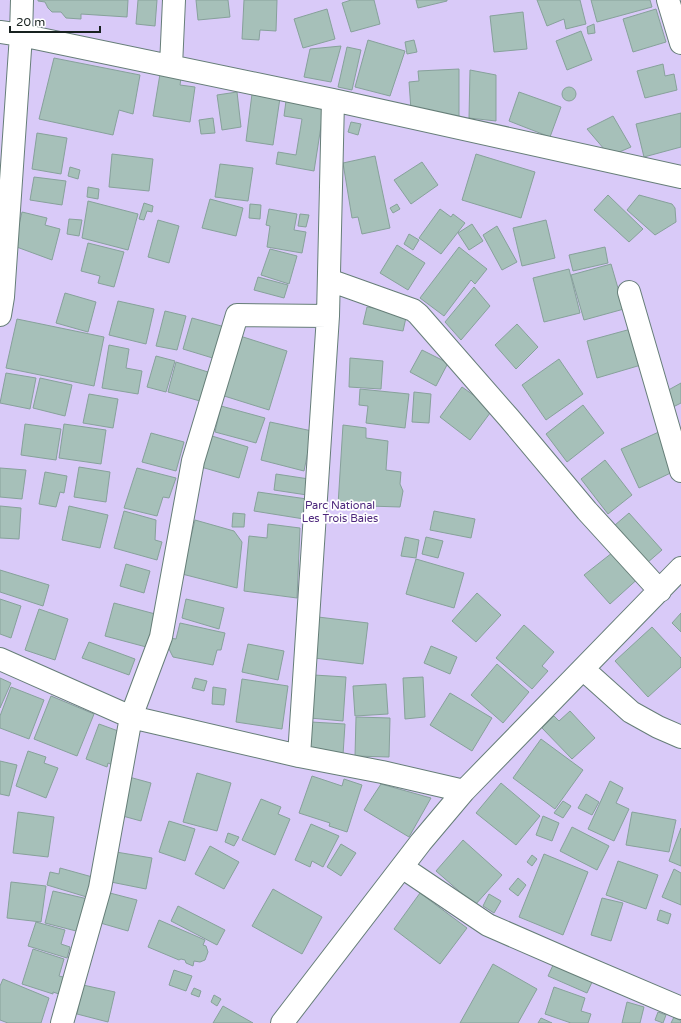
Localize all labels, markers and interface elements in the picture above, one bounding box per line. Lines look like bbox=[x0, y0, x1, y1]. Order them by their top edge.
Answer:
scale bar bbox=[10, 8, 100, 34]
text: 20 m bbox=[16, 15, 45, 29]
park label: Parc National Les Trois Baies bbox=[302, 499, 378, 525]

